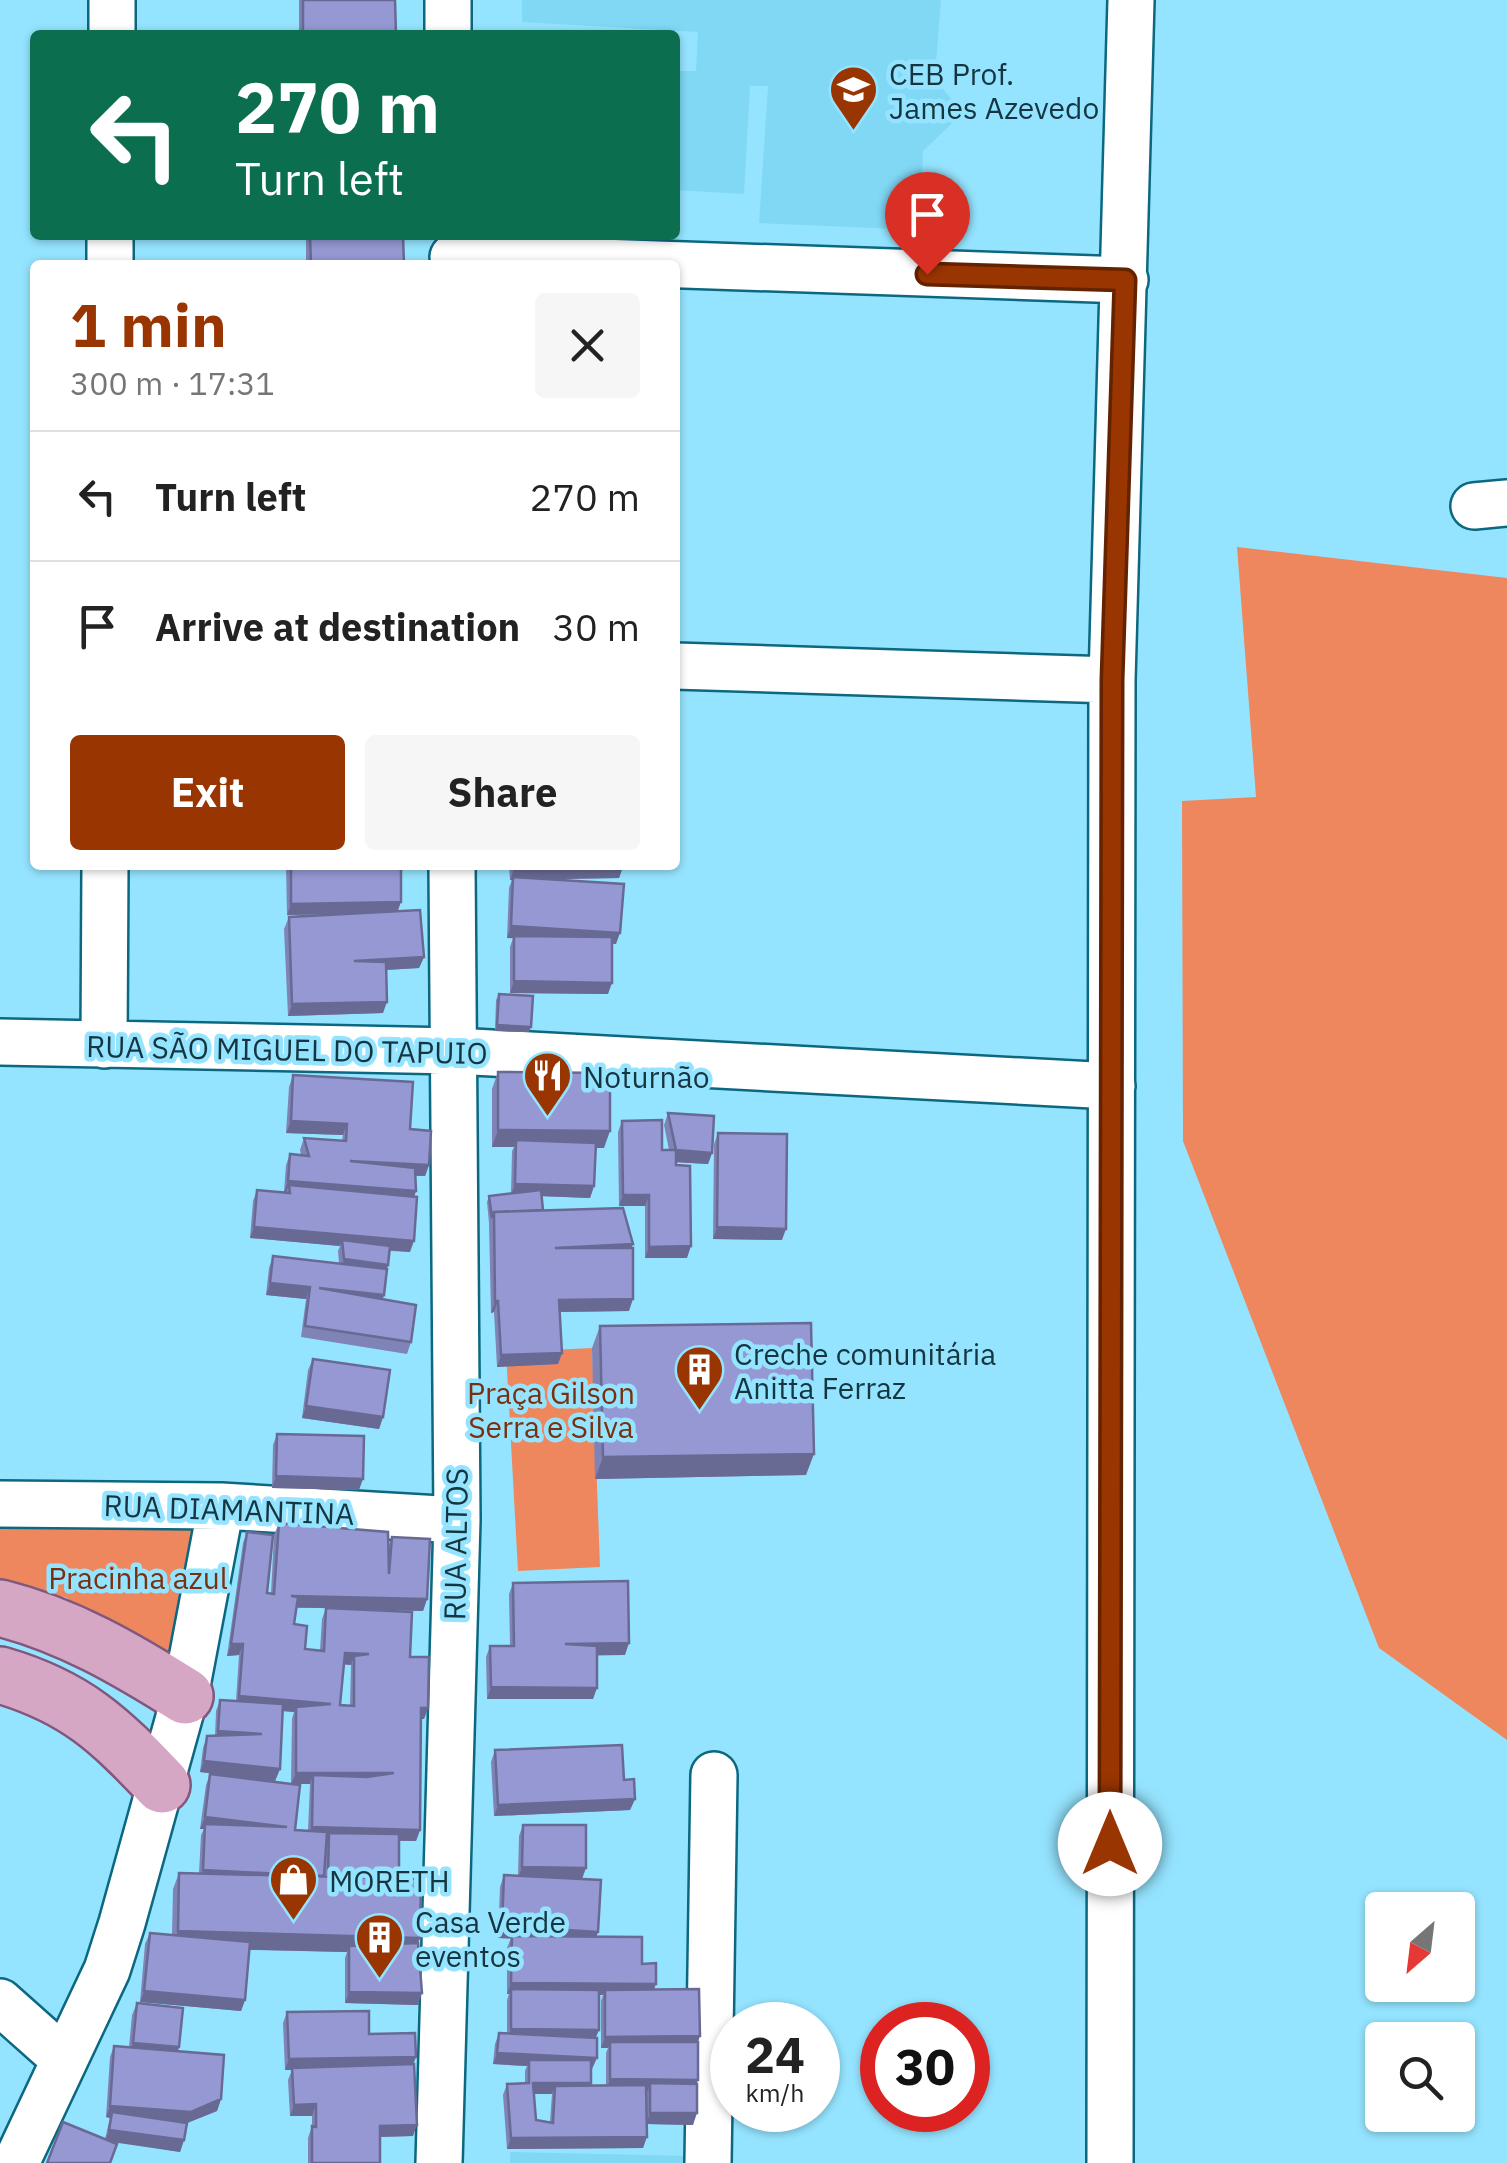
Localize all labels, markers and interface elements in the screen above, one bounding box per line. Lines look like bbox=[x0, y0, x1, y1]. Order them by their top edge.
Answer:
place label: CEB Prof. James Azevedo bbox=[889, 54, 1099, 127]
text: 270 m bbox=[235, 61, 440, 152]
school or university icon: CEB Prof. James Azevedo bbox=[828, 64, 880, 132]
icon: left bbox=[70, 70, 200, 200]
text: Turn left bbox=[235, 149, 404, 207]
pin bbox=[885, 172, 970, 275]
icon: arrive bbox=[900, 187, 955, 242]
text: 1 min bbox=[70, 285, 227, 364]
button: close bbox=[535, 293, 640, 398]
text: 300 m · 17:31 bbox=[70, 362, 275, 404]
icon: left bbox=[70, 469, 125, 524]
text: Turn left bbox=[155, 472, 306, 521]
text: 270 m bbox=[529, 472, 640, 521]
icon: arrive bbox=[70, 599, 125, 654]
text: Arrive at destination bbox=[155, 602, 520, 651]
text: 30 m bbox=[552, 602, 640, 651]
button: Exit bbox=[70, 735, 345, 850]
button: Share bbox=[365, 735, 640, 850]
street label: RUA SÃO MIGUEL DO TAPUIO bbox=[86, 1026, 488, 1072]
restaurant icon: Noturnão bbox=[522, 1050, 574, 1118]
place label: Noturnão bbox=[583, 1057, 709, 1096]
place label: Creche comunitária Anitta Ferraz bbox=[734, 1334, 996, 1407]
building icon: Creche comunitária Anitta Ferraz bbox=[673, 1344, 725, 1412]
park label: Praça Gilson Serra e Silva bbox=[467, 1373, 635, 1446]
street label: RUA ALTOS bbox=[434, 1467, 476, 1621]
street label: RUA DIAMANTINA bbox=[103, 1485, 355, 1533]
park label: Pracinha azul bbox=[48, 1558, 228, 1597]
position arrow bbox=[1058, 1792, 1162, 1896]
shop icon: MORETH bbox=[268, 1854, 320, 1922]
place label: MORETH bbox=[329, 1861, 450, 1900]
north arrow bbox=[1365, 1892, 1475, 2002]
map controls bbox=[1365, 1892, 1475, 2132]
place label: Casa Verde eventos bbox=[415, 1902, 566, 1975]
building icon: Casa Verde eventos bbox=[354, 1912, 406, 1980]
speed limit sign: 30 bbox=[860, 2002, 990, 2132]
text: 24 bbox=[745, 2022, 805, 2087]
button: search bbox=[1365, 2022, 1475, 2132]
text: km/h bbox=[746, 2076, 804, 2109]

